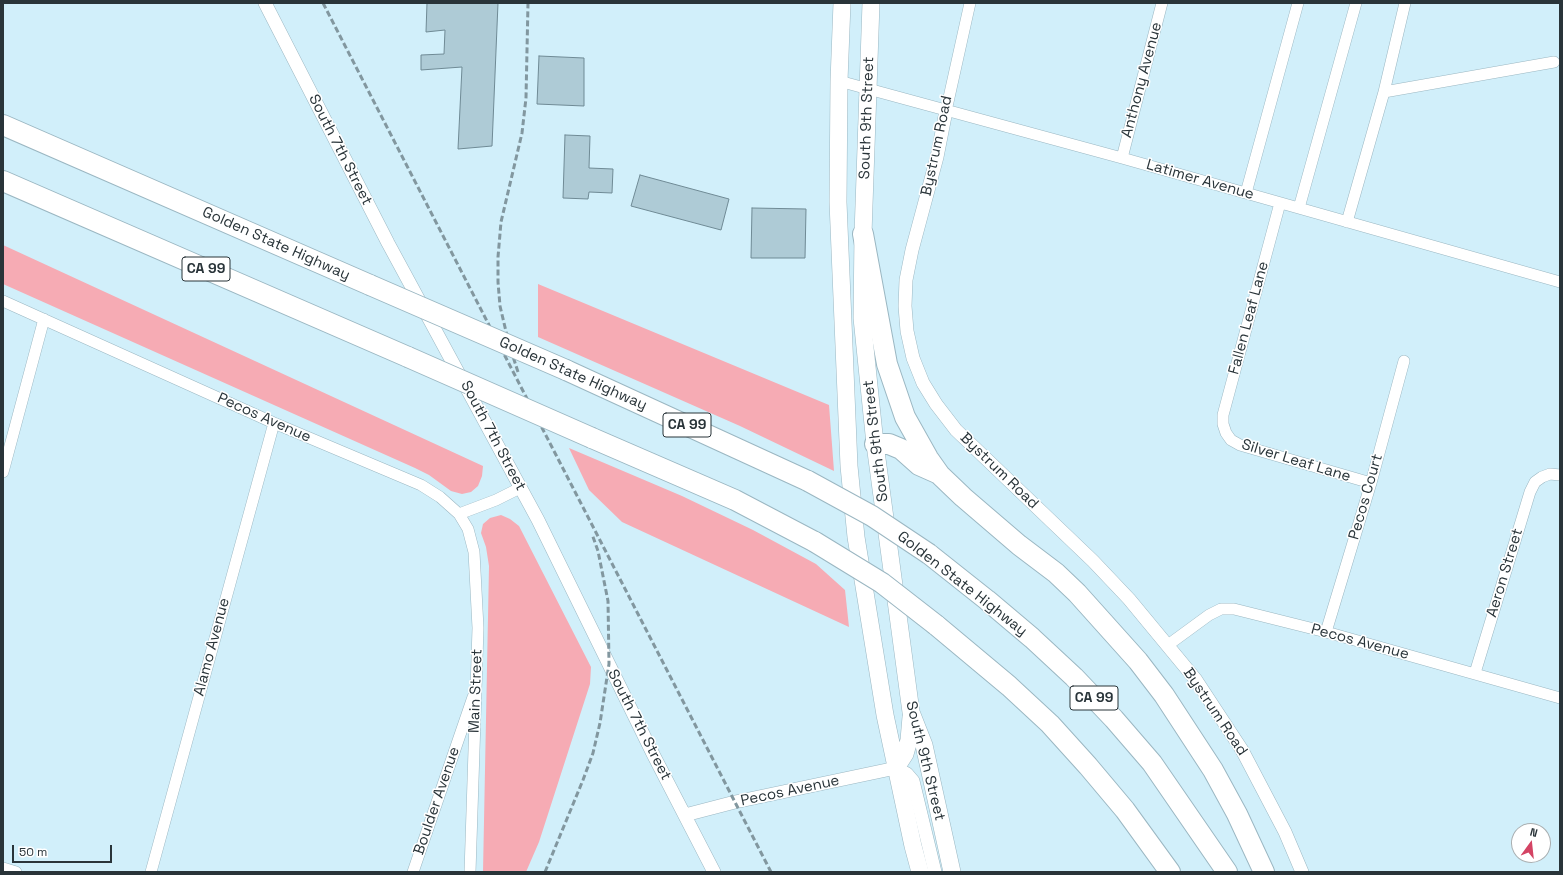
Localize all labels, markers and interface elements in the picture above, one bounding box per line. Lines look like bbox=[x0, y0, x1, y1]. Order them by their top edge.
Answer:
street label: Anthony Avenue bbox=[1118, 20, 1166, 140]
street label: South 9th Street bbox=[856, 56, 878, 180]
street label: South 7th Street bbox=[304, 92, 376, 208]
street label: Bystrum Road bbox=[918, 94, 956, 198]
street label: Latimer Avenue bbox=[1144, 156, 1256, 204]
street label: Golden State Highway bbox=[199, 203, 353, 285]
road number: CA 99 bbox=[182, 257, 230, 281]
street label: Fallen Leaf Lane bbox=[1225, 259, 1273, 377]
street label: Golden State Highway bbox=[496, 333, 650, 415]
street label: South 7th Street bbox=[456, 378, 530, 494]
street label: South 9th Street bbox=[860, 379, 892, 503]
street label: Pecos Avenue bbox=[214, 389, 314, 447]
road number: CA 99 bbox=[663, 413, 711, 437]
street label: Bystrum Road bbox=[956, 429, 1042, 513]
street label: Silver Leaf Lane bbox=[1239, 436, 1353, 486]
street label: Pecos Court bbox=[1345, 452, 1387, 542]
street label: Aeron Street bbox=[1483, 526, 1527, 620]
street label: Golden State Highway bbox=[894, 528, 1030, 640]
street label: Alamo Avenue bbox=[190, 596, 234, 698]
street label: Pecos Avenue bbox=[1309, 620, 1411, 664]
street label: Main Street bbox=[466, 649, 486, 733]
street label: Bystrum Road bbox=[1179, 665, 1251, 759]
street label: South 7th Street bbox=[603, 667, 675, 783]
road number: CA 99 bbox=[1070, 686, 1118, 710]
street label: South 9th Street bbox=[901, 699, 949, 823]
street label: Boulder Avenue bbox=[410, 745, 464, 857]
street label: Pecos Avenue bbox=[739, 772, 841, 810]
north arrow bbox=[1511, 823, 1551, 863]
text: N bbox=[1528, 825, 1539, 840]
scale bar bbox=[14, 837, 114, 863]
text: 50 m bbox=[19, 844, 47, 860]

